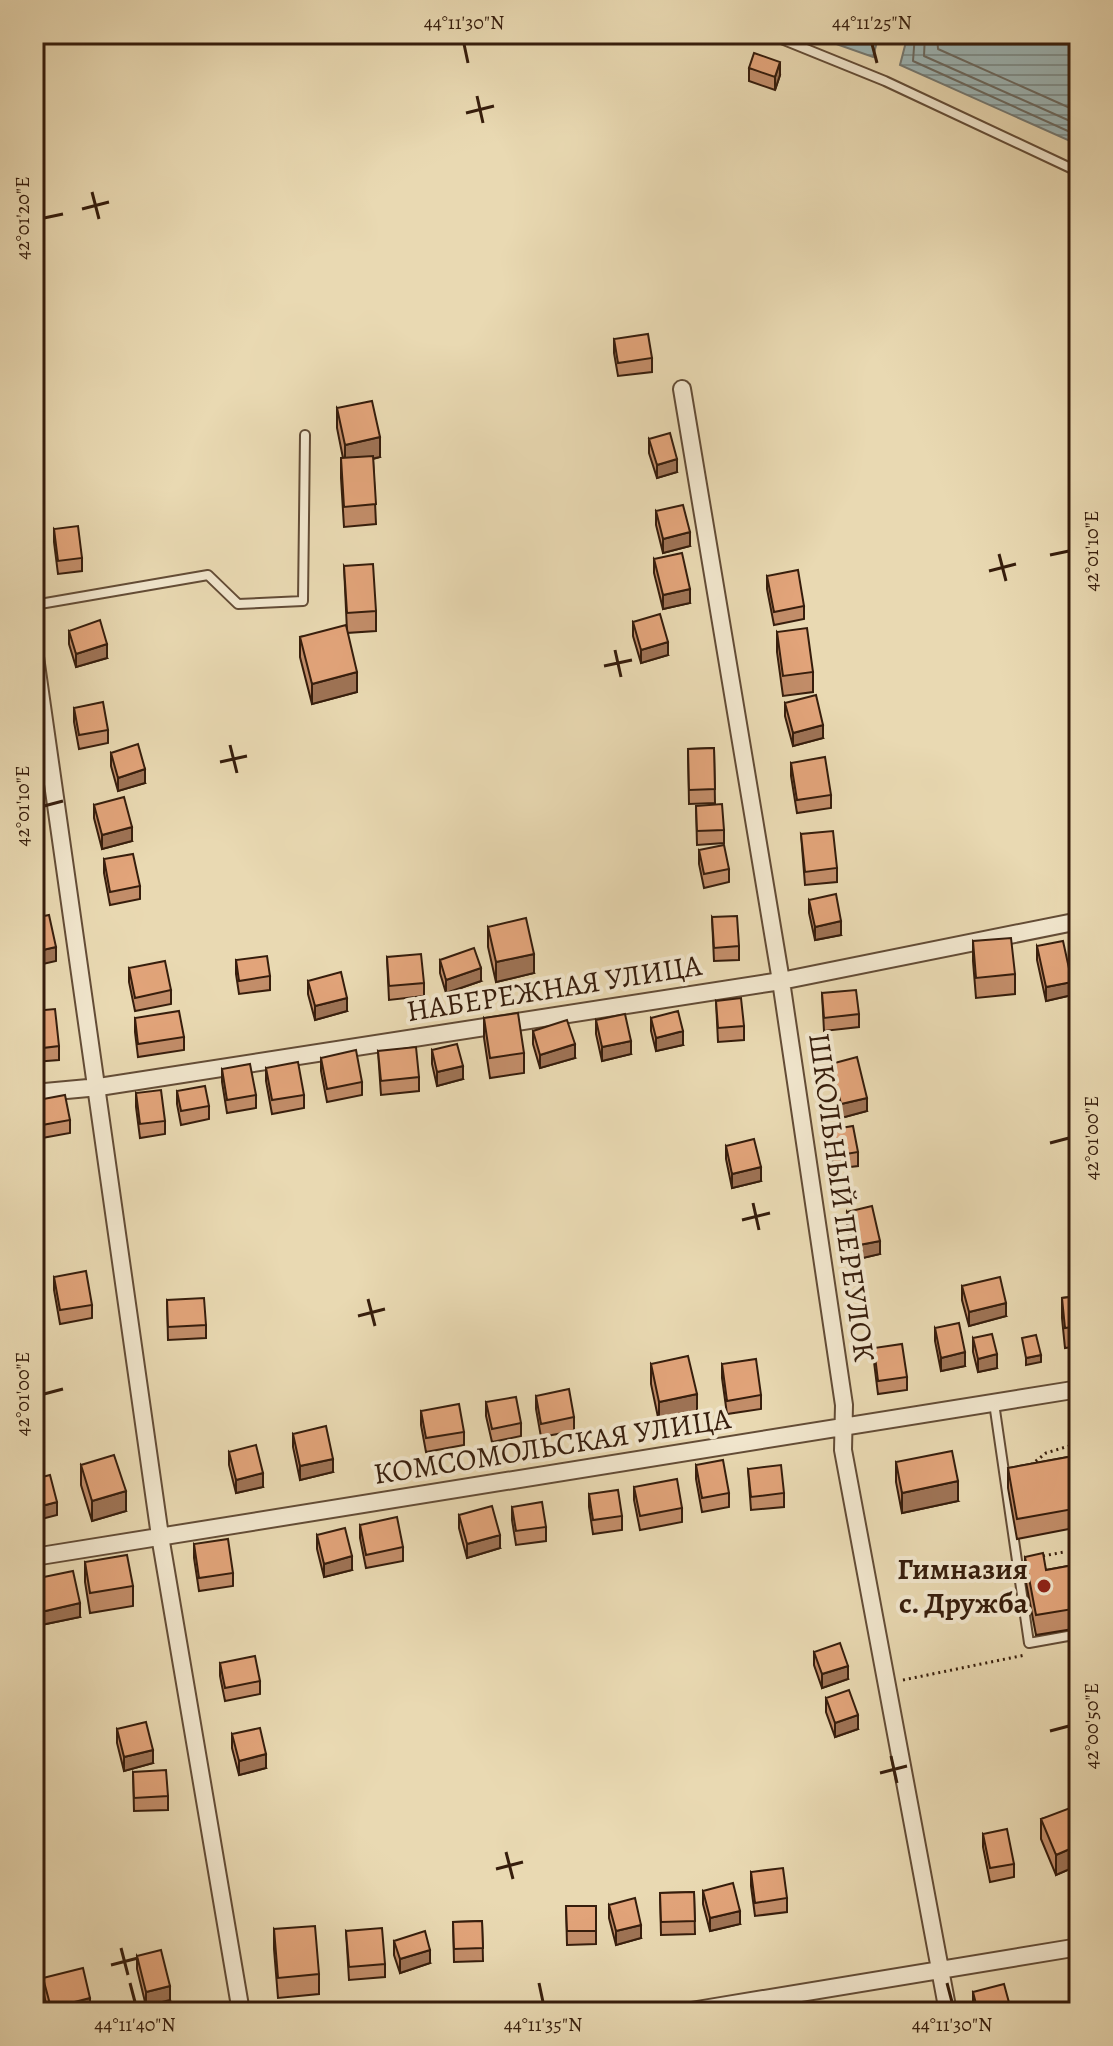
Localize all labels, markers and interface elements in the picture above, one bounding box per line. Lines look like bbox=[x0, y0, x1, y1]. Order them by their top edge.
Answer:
text: 44°11'30"N bbox=[424, 9, 504, 36]
text: 44°11'25"N bbox=[832, 9, 912, 36]
text: 42°01'20"E bbox=[9, 176, 36, 260]
text: 42°01'10"E bbox=[1078, 511, 1105, 591]
text: 42°01'10"E bbox=[9, 766, 36, 846]
street label: НАБЕРЕЖНАЯ УЛИЦА bbox=[404, 945, 705, 1031]
street label: ШКОЛЬНЫЙ ПЕРЕУЛОК bbox=[799, 1030, 885, 1364]
text: 42°01'00"E bbox=[1078, 1096, 1105, 1180]
text: 42°01'00"E bbox=[9, 1352, 36, 1436]
street label: КОМСОМОЛЬСКАЯ УЛИЦА bbox=[371, 1398, 734, 1494]
place label: Гимназия с. Дружба bbox=[897, 1549, 1029, 1623]
marker: Гимназия с. Дружба bbox=[1035, 1577, 1053, 1595]
text: 42°00'50"E bbox=[1078, 1683, 1105, 1769]
text: 44°11'40"N bbox=[94, 2011, 176, 2038]
text: 44°11'35"N bbox=[504, 2011, 582, 2038]
text: 44°11'30"N bbox=[912, 2011, 992, 2038]

